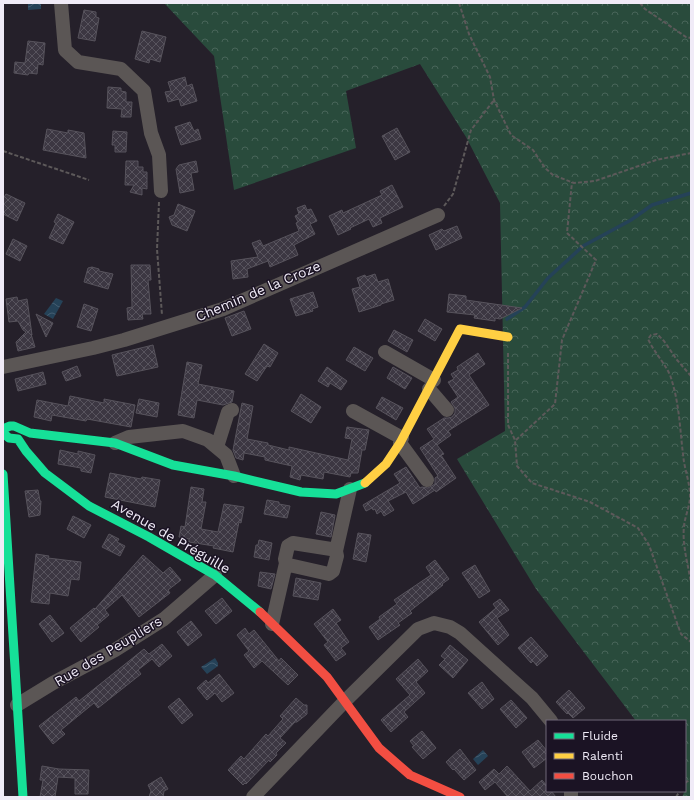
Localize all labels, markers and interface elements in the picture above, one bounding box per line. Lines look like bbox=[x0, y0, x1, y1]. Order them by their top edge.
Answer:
street label: Chemin de la Croze bbox=[193, 257, 323, 325]
street label: Avenue de Préguille bbox=[109, 495, 233, 577]
street label: Rue des Peupliers bbox=[51, 613, 165, 689]
legend bbox=[546, 720, 686, 792]
text: Fluide bbox=[582, 729, 618, 743]
text: Ralenti bbox=[582, 749, 623, 763]
text: Bouchon bbox=[582, 769, 633, 783]

